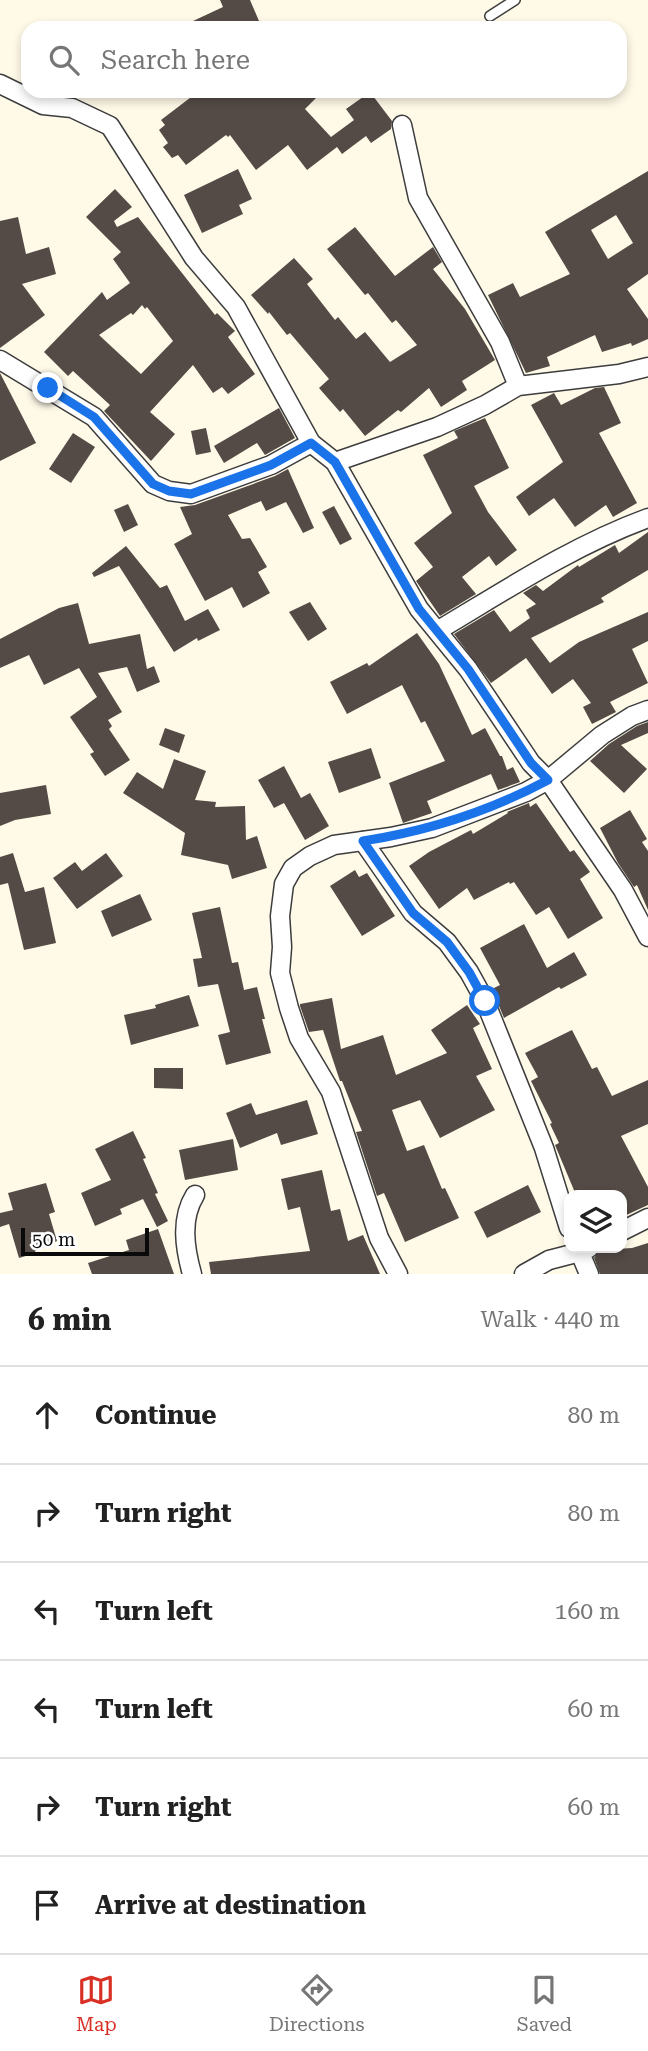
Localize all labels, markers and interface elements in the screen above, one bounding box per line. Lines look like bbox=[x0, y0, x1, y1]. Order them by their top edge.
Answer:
search box bbox=[21, 21, 627, 98]
icon: search bbox=[45, 41, 83, 79]
text: Search here bbox=[101, 45, 250, 75]
route end bbox=[32, 372, 63, 403]
route start bbox=[469, 985, 500, 1016]
map controls bbox=[564, 1190, 627, 1253]
button: layers bbox=[564, 1190, 627, 1253]
scale bar bbox=[21, 1225, 149, 1257]
text: 50 m bbox=[32, 1228, 75, 1251]
text: 6 min bbox=[28, 1302, 111, 1337]
text: Walk · 440 m bbox=[481, 1306, 620, 1333]
icon: ahead bbox=[28, 1396, 66, 1434]
text: Continue bbox=[95, 1400, 217, 1430]
text: 80 m bbox=[567, 1402, 620, 1429]
icon: right bbox=[28, 1494, 66, 1532]
text: Turn right bbox=[95, 1498, 231, 1528]
text: 80 m bbox=[567, 1500, 620, 1527]
icon: left bbox=[28, 1592, 66, 1630]
text: Turn left bbox=[95, 1596, 213, 1626]
text: 160 m bbox=[555, 1598, 620, 1625]
icon: left bbox=[28, 1690, 66, 1728]
text: Turn left bbox=[95, 1694, 213, 1724]
text: 60 m bbox=[567, 1696, 620, 1723]
icon: right bbox=[28, 1788, 66, 1826]
text: Turn right bbox=[95, 1792, 231, 1822]
text: 60 m bbox=[567, 1794, 620, 1821]
icon: arrive bbox=[28, 1886, 66, 1924]
text: Arrive at destination bbox=[95, 1890, 366, 1920]
tab: Map bbox=[76, 1971, 117, 2036]
tab: Directions bbox=[269, 1971, 365, 2036]
tab: Saved bbox=[517, 1971, 572, 2036]

